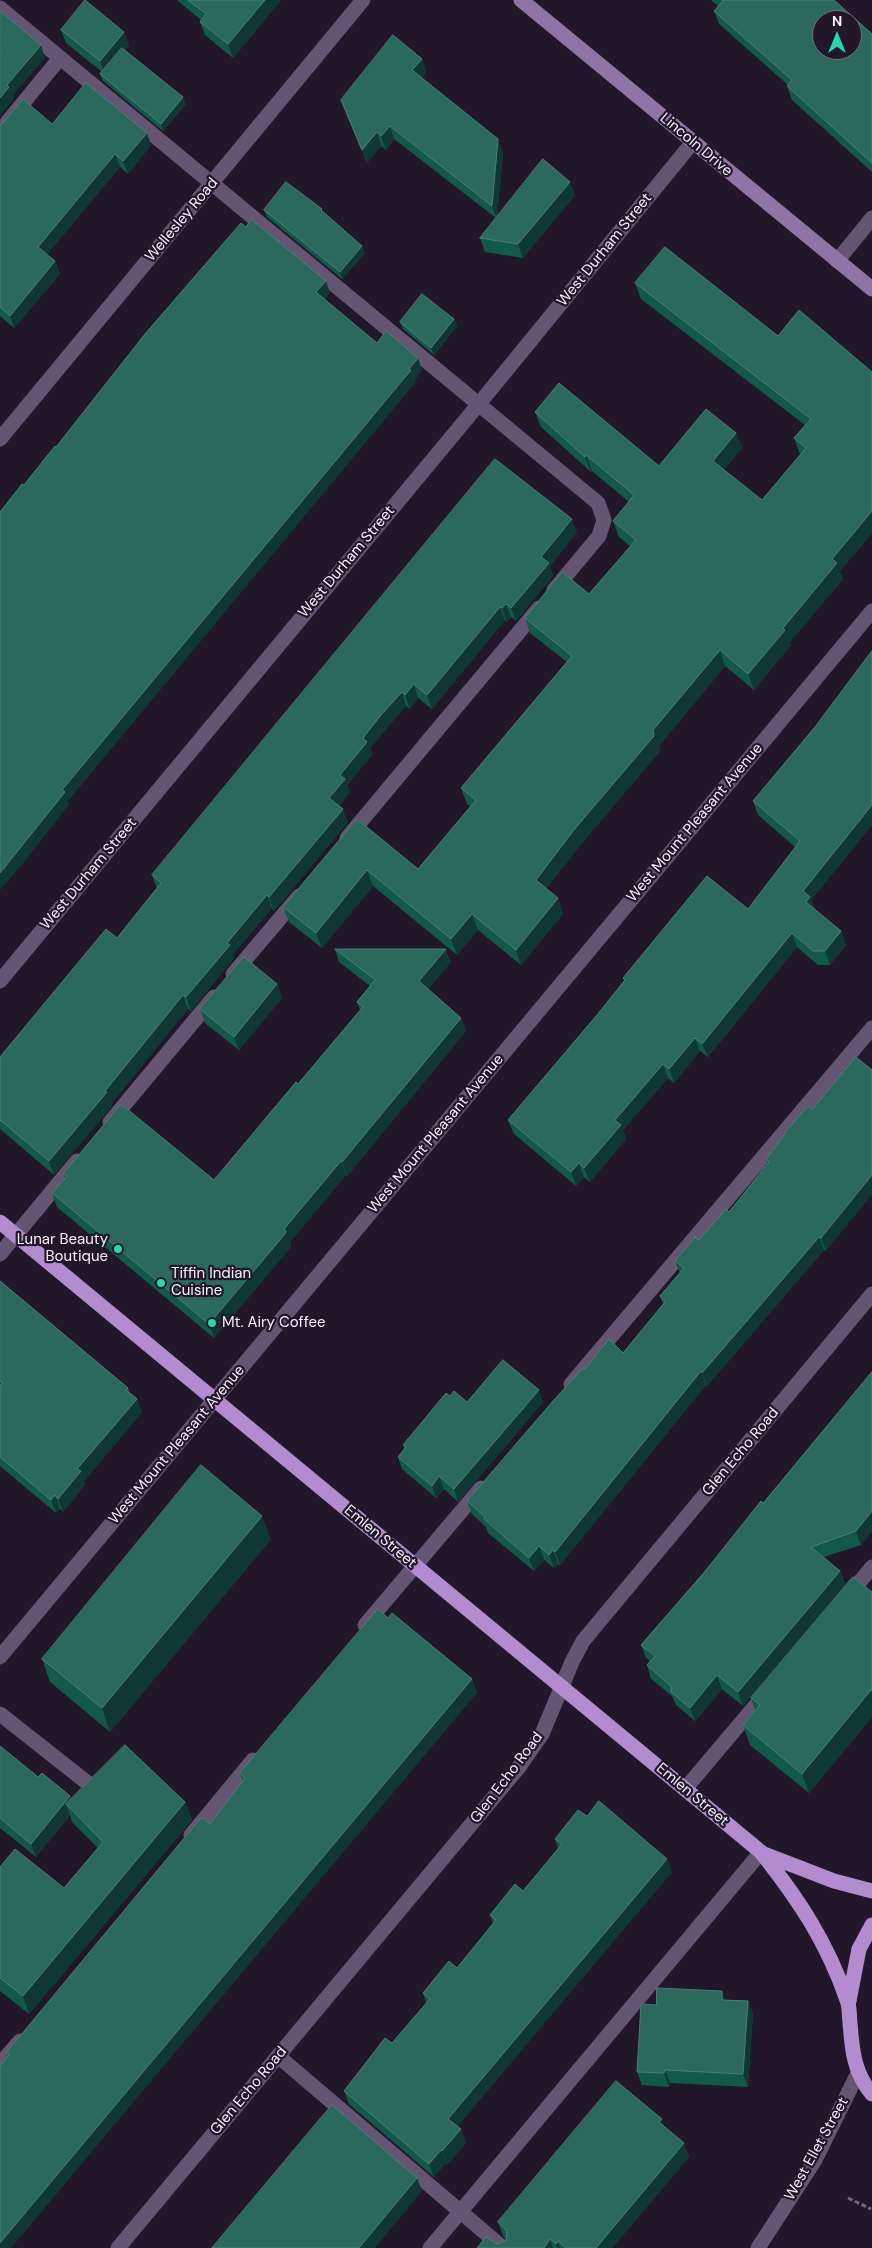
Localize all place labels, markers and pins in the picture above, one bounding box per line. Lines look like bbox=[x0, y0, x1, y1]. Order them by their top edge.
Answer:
place label: Lunar Beauty Boutique bbox=[17, 1231, 108, 1266]
marker: Lunar Beauty Boutique bbox=[112, 1243, 124, 1255]
place label: Tiffin Indian Cuisine bbox=[171, 1265, 251, 1300]
marker: Tiffin Indian Cuisine bbox=[155, 1277, 167, 1289]
place label: Mt. Airy Coffee bbox=[222, 1314, 325, 1332]
marker: Mt. Airy Coffee bbox=[206, 1317, 218, 1329]

